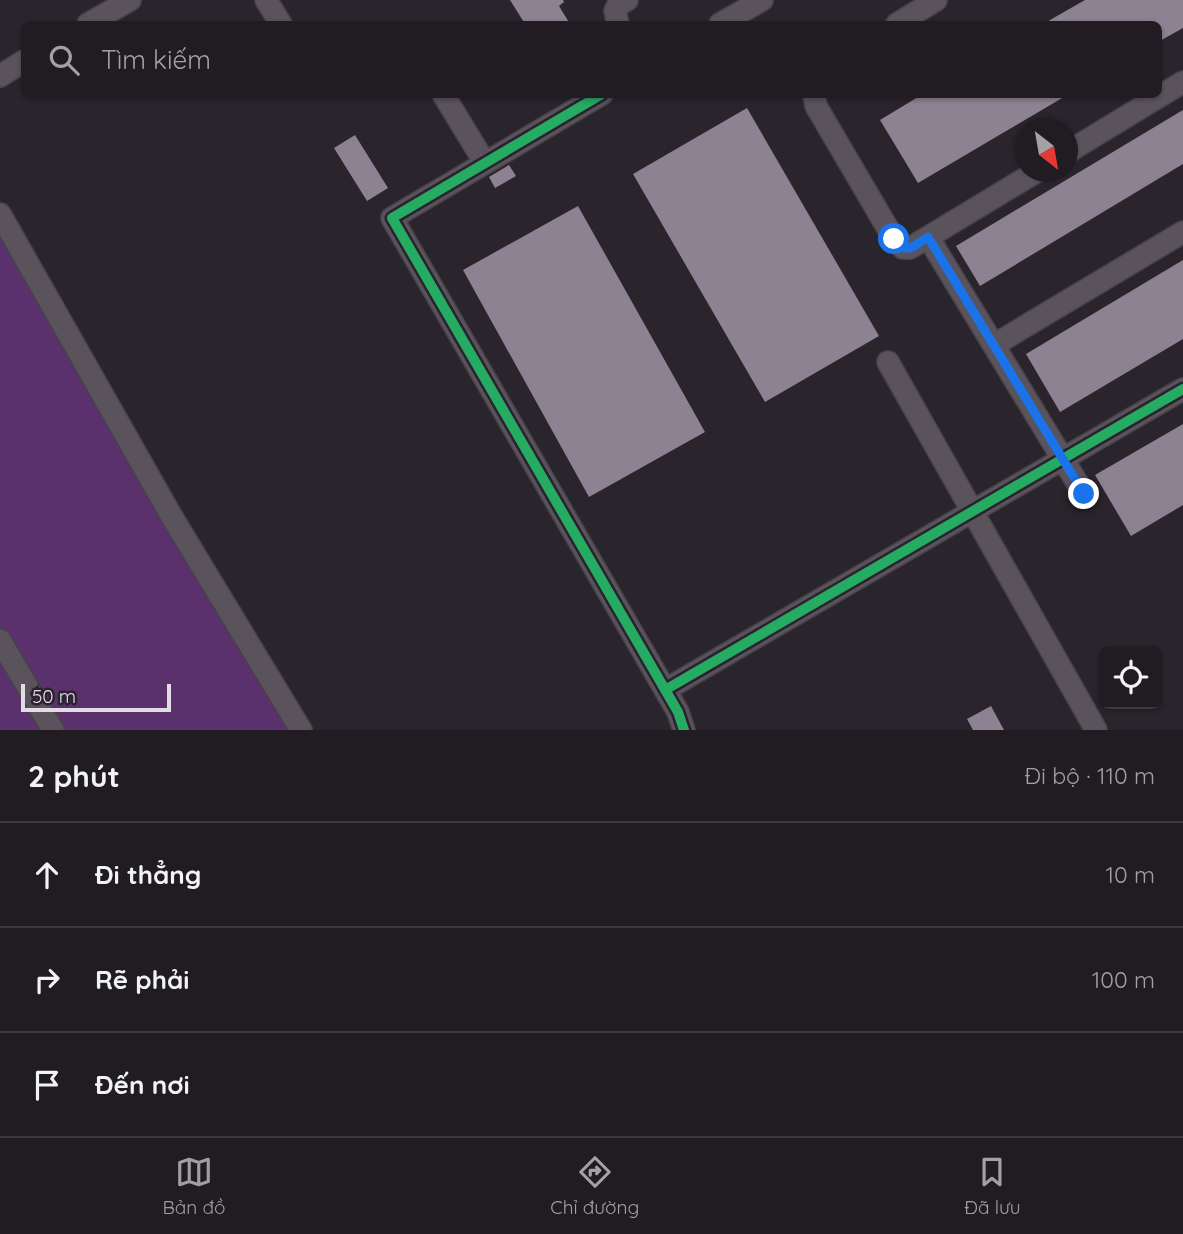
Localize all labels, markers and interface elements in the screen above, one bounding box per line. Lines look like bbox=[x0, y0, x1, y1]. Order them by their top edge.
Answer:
search box bbox=[21, 21, 1162, 98]
icon: search bbox=[45, 41, 83, 79]
text: Tìm kiếm bbox=[101, 43, 211, 76]
north arrow bbox=[1015, 119, 1078, 182]
route start bbox=[878, 223, 909, 254]
route end bbox=[1068, 478, 1099, 509]
map controls bbox=[1099, 646, 1162, 709]
button: locate bbox=[1099, 646, 1162, 709]
scale bar bbox=[21, 681, 172, 713]
text: 50 m bbox=[32, 684, 76, 708]
text: 2 phút bbox=[28, 757, 120, 795]
text: Đi bộ · 110 m bbox=[1024, 761, 1155, 790]
icon: ahead bbox=[28, 856, 66, 894]
text: Đi thẳng bbox=[95, 858, 201, 891]
text: 10 m bbox=[1106, 860, 1155, 889]
icon: right bbox=[28, 961, 66, 999]
text: Rẽ phải bbox=[95, 963, 189, 996]
text: 100 m bbox=[1092, 965, 1155, 994]
icon: arrive bbox=[28, 1066, 66, 1104]
text: Đến nơi bbox=[95, 1068, 190, 1101]
tab: Bản đồ bbox=[162, 1153, 225, 1219]
tab: Chỉ đường bbox=[550, 1153, 639, 1219]
tab: Đã lưu bbox=[964, 1153, 1021, 1219]

